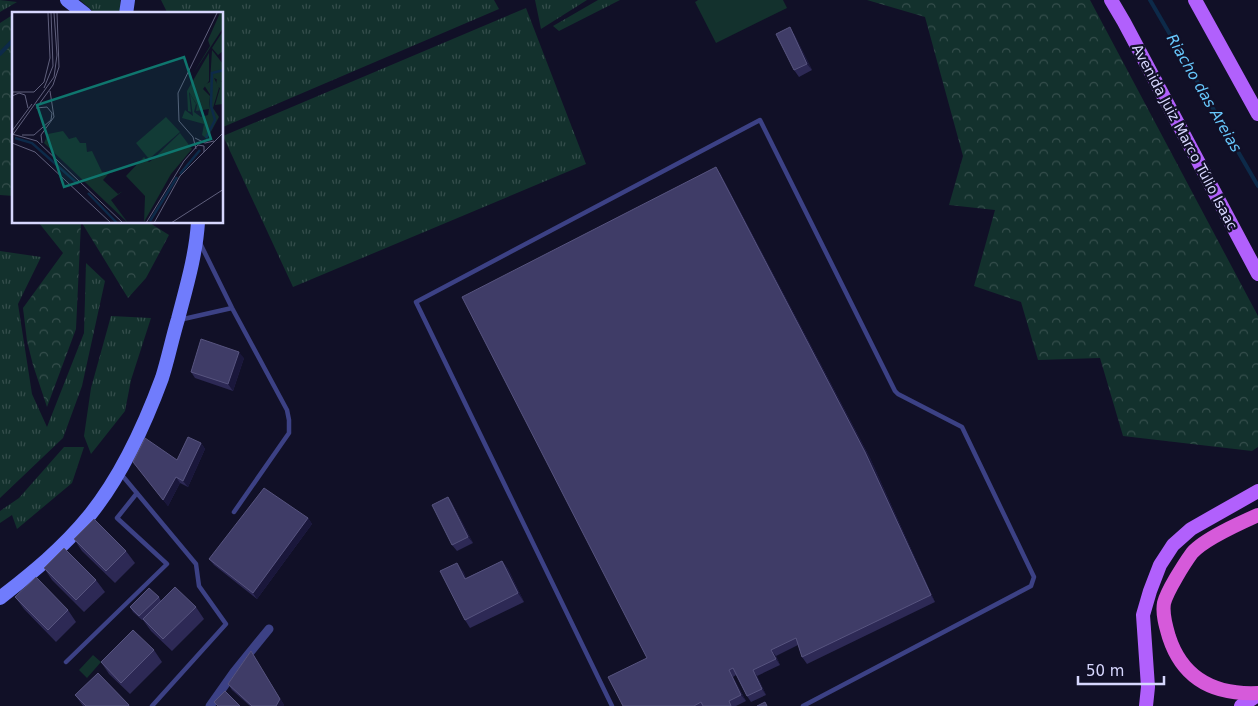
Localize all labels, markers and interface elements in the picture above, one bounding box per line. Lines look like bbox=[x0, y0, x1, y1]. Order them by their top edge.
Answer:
inset map bbox=[12, 12, 224, 224]
water label: Riacho das Areias bbox=[1163, 31, 1245, 156]
street label: Avenida Juiz Marco Túlio Isaac bbox=[1129, 41, 1241, 233]
scale bar bbox=[1078, 654, 1164, 686]
text: 50 m bbox=[1086, 662, 1124, 680]

